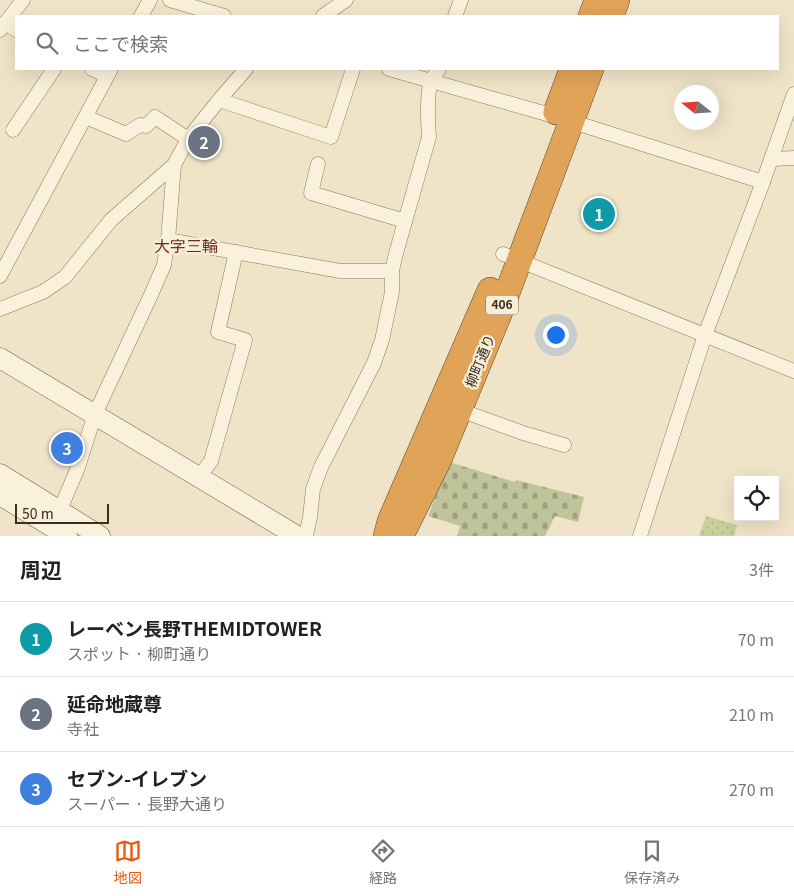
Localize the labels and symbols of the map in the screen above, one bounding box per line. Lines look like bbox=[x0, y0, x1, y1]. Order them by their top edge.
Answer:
north arrow bbox=[674, 85, 719, 130]
pin: 2 bbox=[188, 123, 220, 161]
pin: 1 bbox=[583, 195, 615, 233]
district label: 大字三輪 bbox=[154, 233, 218, 257]
road number: 406 bbox=[486, 296, 518, 314]
your location bbox=[543, 322, 569, 348]
street label: 柳町通り bbox=[459, 331, 499, 390]
pin: 3 bbox=[51, 429, 83, 467]
scale bar bbox=[15, 501, 109, 524]

